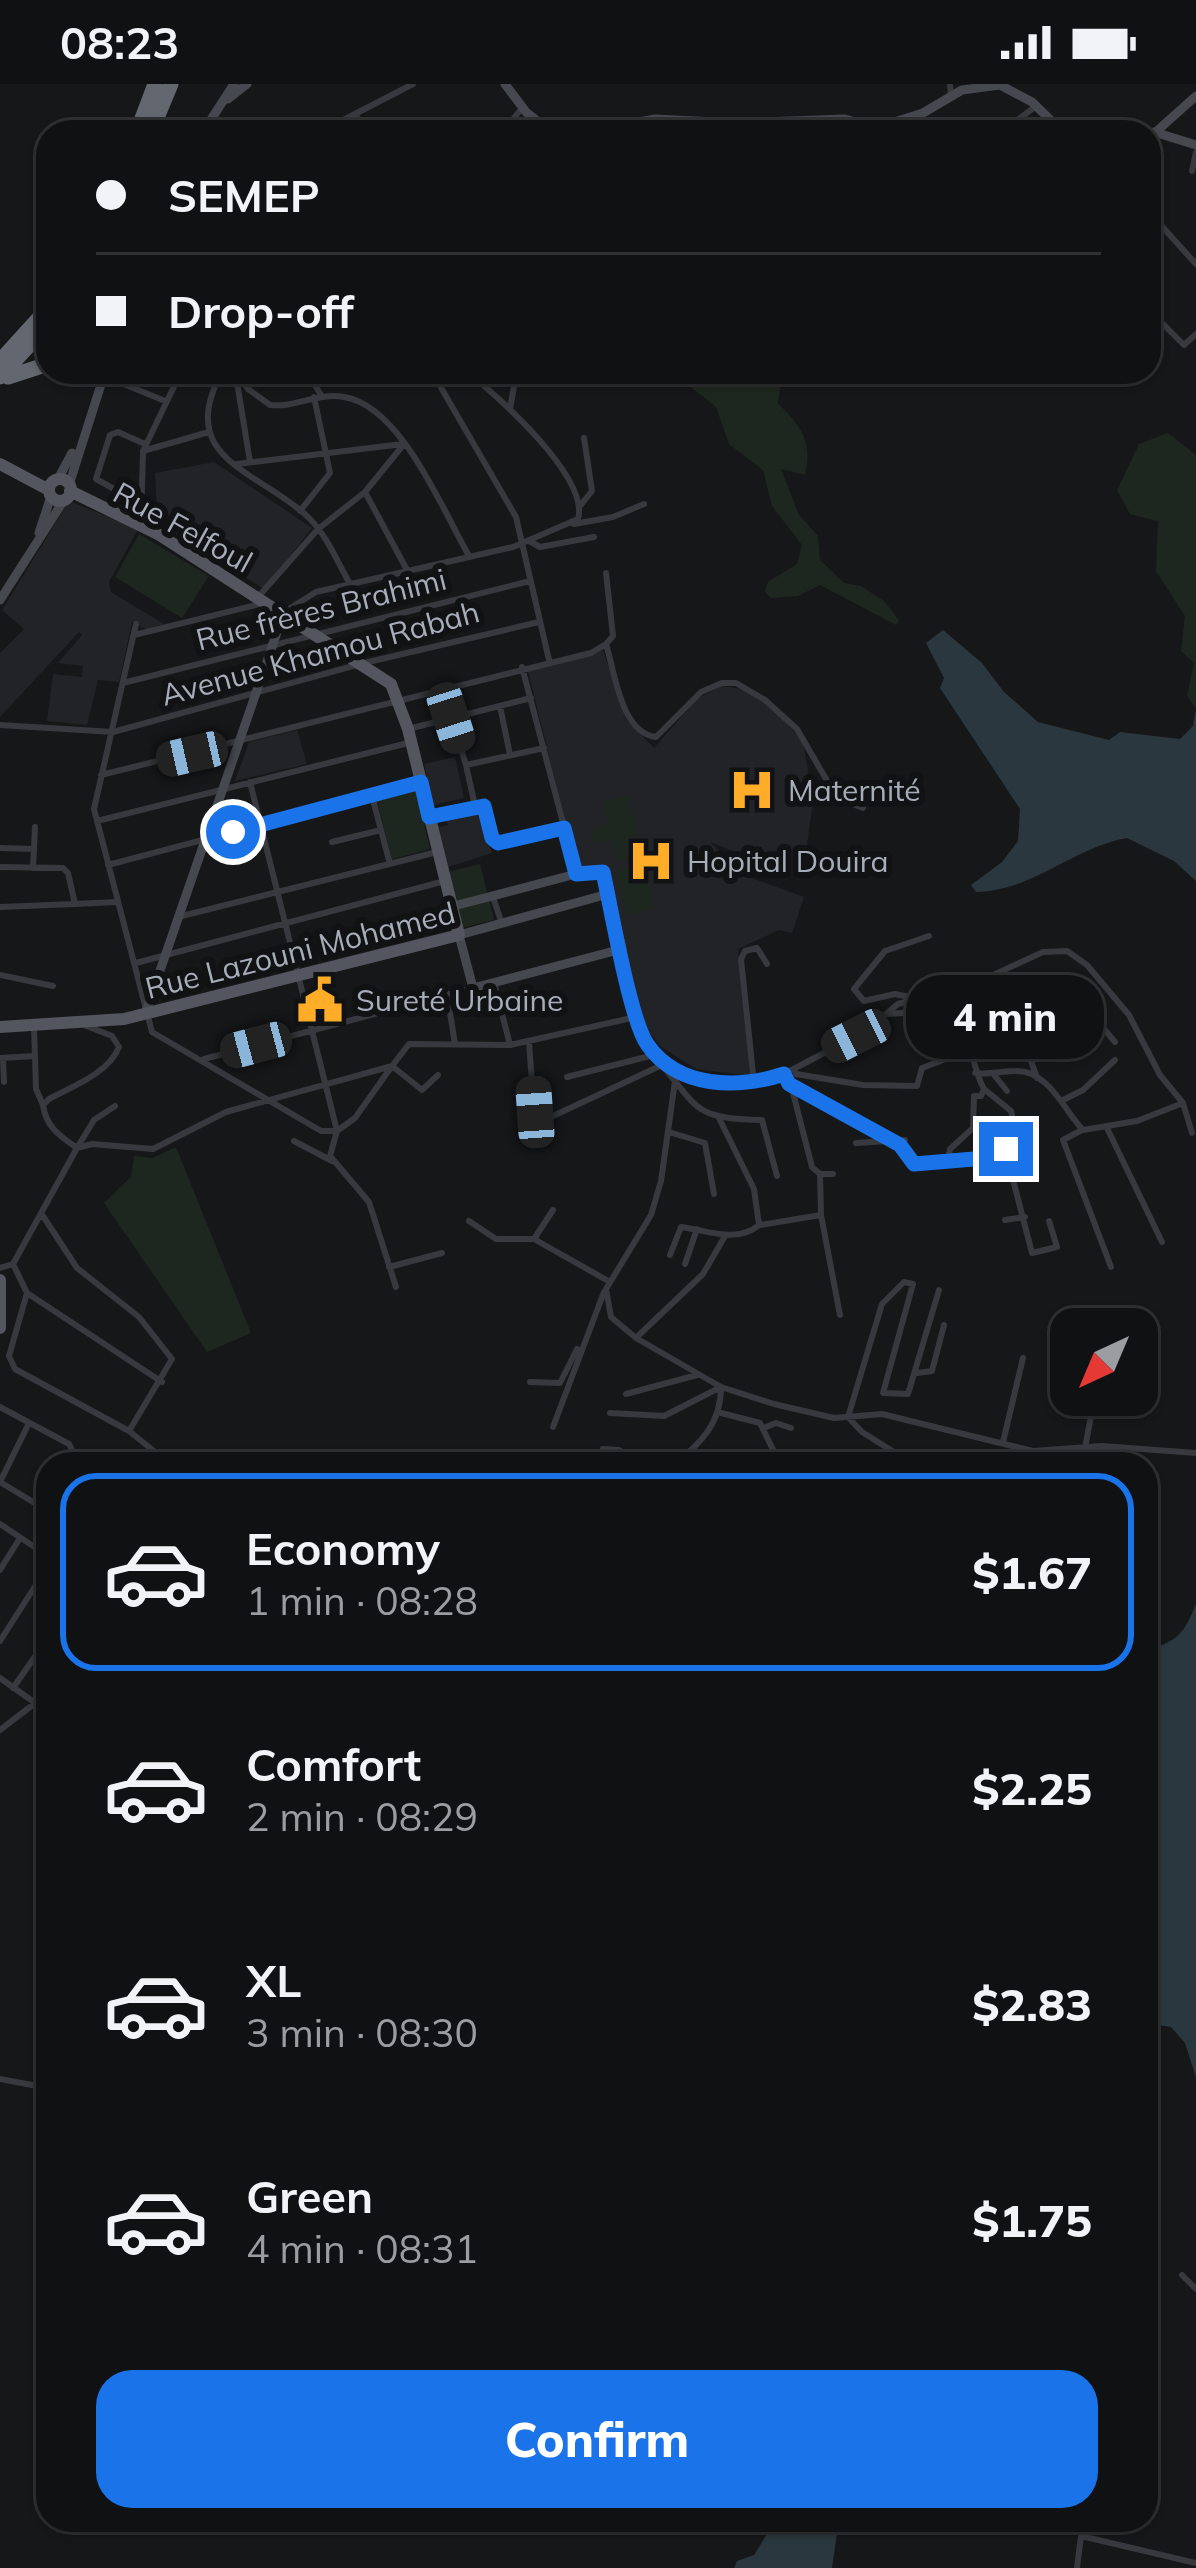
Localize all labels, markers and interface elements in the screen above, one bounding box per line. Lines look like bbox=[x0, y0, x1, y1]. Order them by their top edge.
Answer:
text: 08:23 bbox=[60, 14, 179, 70]
text: SEMEP bbox=[168, 167, 320, 223]
text: Drop-off bbox=[168, 283, 354, 339]
street label: Rue Felfoul bbox=[107, 473, 259, 581]
street label: Rue frères Brahimi bbox=[192, 560, 450, 658]
street label: Avenue Khamou Rabah bbox=[157, 592, 483, 714]
car bbox=[423, 678, 479, 758]
car bbox=[153, 728, 231, 780]
hospital icon: Maternité bbox=[727, 765, 777, 815]
place label: Maternité bbox=[788, 771, 921, 809]
route start bbox=[206, 805, 260, 859]
hospital icon: Hopital Douira bbox=[626, 836, 676, 886]
place label: Hopital Douira bbox=[687, 842, 888, 880]
street label: Rue Lazouni Mohamed bbox=[141, 893, 459, 1007]
public building icon: Sureté Urbaine bbox=[295, 975, 345, 1025]
callout: 4 min bbox=[907, 975, 1105, 1059]
place label: Sureté Urbaine bbox=[356, 981, 563, 1019]
text: 4 min bbox=[953, 992, 1057, 1041]
car bbox=[816, 1004, 896, 1068]
car bbox=[217, 1018, 295, 1072]
car bbox=[515, 1075, 555, 1149]
route end bbox=[979, 1122, 1033, 1176]
north arrow bbox=[1050, 1308, 1158, 1416]
map controls bbox=[1050, 1308, 1158, 1416]
icon: car bbox=[102, 1518, 210, 1626]
text: Economy bbox=[246, 1520, 440, 1576]
text: $1.67 bbox=[972, 1544, 1092, 1600]
text: 1 min · 08:28 bbox=[246, 1576, 478, 1625]
icon: car bbox=[102, 1734, 210, 1842]
text: Comfort bbox=[246, 1736, 421, 1792]
text: $2.25 bbox=[972, 1760, 1092, 1816]
text: 2 min · 08:29 bbox=[246, 1792, 478, 1841]
icon: car bbox=[102, 1950, 210, 2058]
text: XL bbox=[246, 1952, 301, 2008]
text: $2.83 bbox=[972, 1976, 1092, 2032]
text: 3 min · 08:30 bbox=[246, 2008, 478, 2057]
icon: car bbox=[102, 2166, 210, 2274]
text: Green bbox=[246, 2168, 373, 2224]
text: $1.75 bbox=[972, 2192, 1092, 2248]
text: 4 min · 08:31 bbox=[246, 2224, 478, 2273]
button: Confirm bbox=[96, 2370, 1098, 2508]

